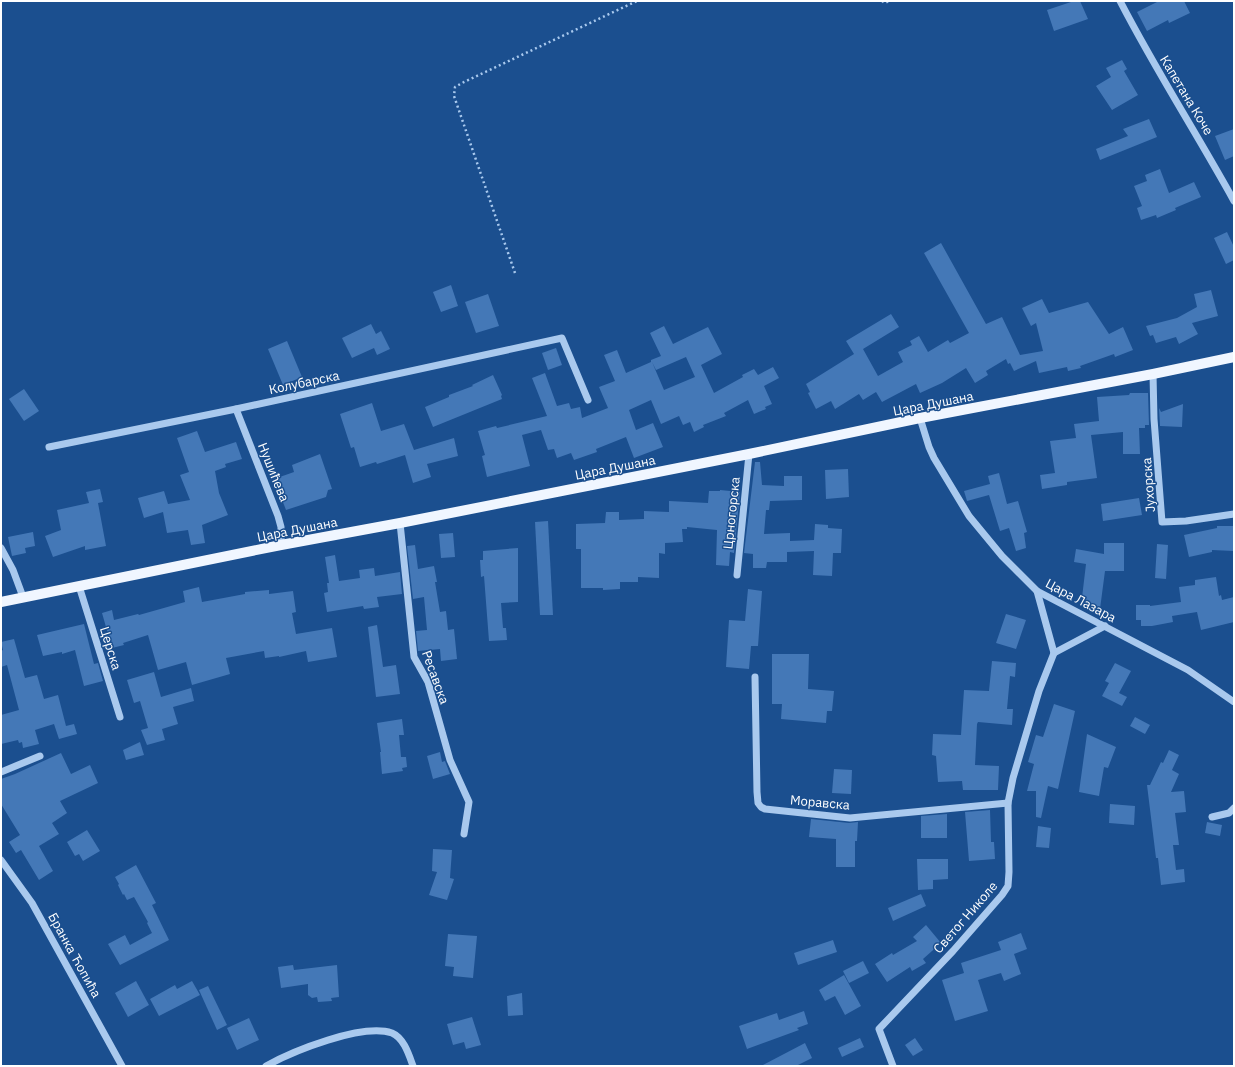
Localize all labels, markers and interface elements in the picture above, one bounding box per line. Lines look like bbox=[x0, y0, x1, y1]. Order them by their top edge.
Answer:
street label: Капетана Коче bbox=[1156, 52, 1217, 138]
street label: Колубарска bbox=[267, 367, 341, 398]
street label: Цара Душана bbox=[891, 387, 975, 420]
street label: Нушићева bbox=[254, 440, 293, 504]
street label: Цара Душана bbox=[573, 451, 657, 484]
street label: Јухорска bbox=[1138, 457, 1159, 513]
street label: Црногорска bbox=[719, 476, 744, 550]
street label: Цара Душана bbox=[255, 513, 339, 546]
street label: Цара Лазара bbox=[1043, 575, 1119, 626]
street label: Церска bbox=[96, 624, 125, 672]
street label: Ресавска bbox=[418, 648, 453, 706]
street label: Моравска bbox=[789, 791, 851, 814]
street label: Светог Николе bbox=[930, 878, 1001, 957]
street label: Бранка Ћопића bbox=[44, 910, 105, 1001]

